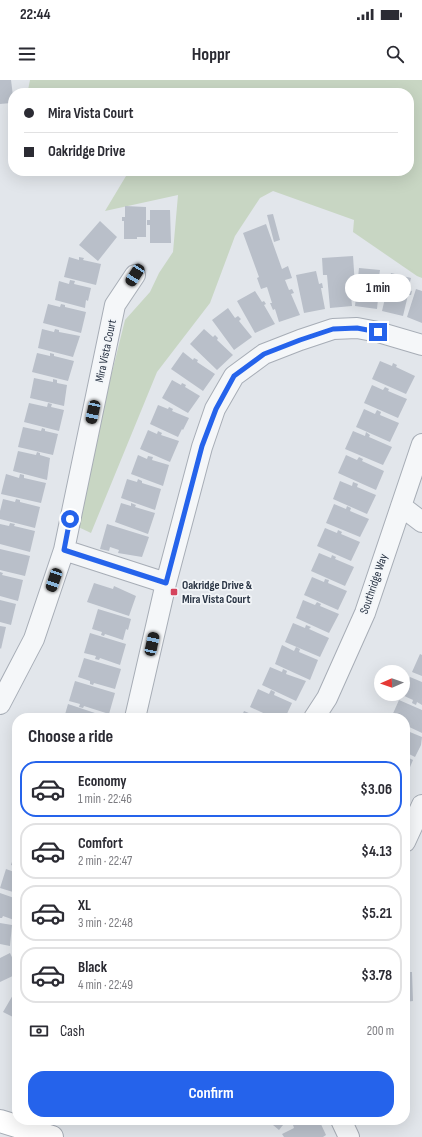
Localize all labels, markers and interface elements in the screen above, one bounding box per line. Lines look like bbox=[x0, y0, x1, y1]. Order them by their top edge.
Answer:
text: 22:44 bbox=[20, 5, 51, 24]
icon: menu bbox=[16, 43, 38, 65]
icon: search bbox=[384, 43, 406, 65]
text: Hoppr bbox=[192, 44, 230, 65]
text: Mira Vista Court bbox=[48, 104, 134, 123]
text: Oakridge Drive bbox=[48, 142, 125, 161]
car bbox=[123, 262, 147, 288]
callout: 1 min bbox=[345, 274, 411, 302]
text: 1 min bbox=[366, 280, 390, 296]
street label: Mira Vista Court bbox=[92, 318, 120, 384]
route end bbox=[369, 323, 387, 341]
car bbox=[85, 399, 101, 425]
route start bbox=[61, 510, 79, 528]
street label: Southridge Way bbox=[357, 552, 391, 616]
car bbox=[44, 567, 64, 593]
place label: Oakridge Drive & Mira Vista Court bbox=[182, 578, 253, 607]
marker: Oakridge Drive & Mira Vista Court bbox=[169, 587, 179, 597]
car bbox=[144, 631, 160, 657]
north arrow bbox=[374, 665, 410, 701]
map controls bbox=[374, 665, 410, 701]
text: Choose a ride bbox=[28, 726, 113, 747]
icon: car bbox=[30, 771, 66, 807]
text: Economy bbox=[78, 772, 127, 791]
text: $3.06 bbox=[360, 780, 392, 799]
text: 1 min · 22:46 bbox=[78, 791, 132, 807]
icon: car bbox=[30, 833, 66, 869]
text: Comfort bbox=[78, 834, 123, 853]
text: $4.13 bbox=[361, 842, 392, 861]
text: 2 min · 22:47 bbox=[78, 853, 132, 869]
icon: car bbox=[30, 895, 66, 931]
text: XL bbox=[78, 896, 91, 915]
text: $5.21 bbox=[362, 904, 392, 923]
text: 3 min · 22:48 bbox=[78, 915, 133, 931]
icon: car bbox=[30, 957, 66, 993]
text: Black bbox=[78, 958, 107, 977]
text: $3.78 bbox=[361, 966, 392, 985]
text: 4 min · 22:49 bbox=[78, 977, 133, 993]
icon: cash bbox=[28, 1020, 50, 1042]
text: Cash bbox=[60, 1022, 85, 1041]
text: 200 m bbox=[367, 1023, 394, 1039]
button: Confirm bbox=[28, 1071, 394, 1117]

